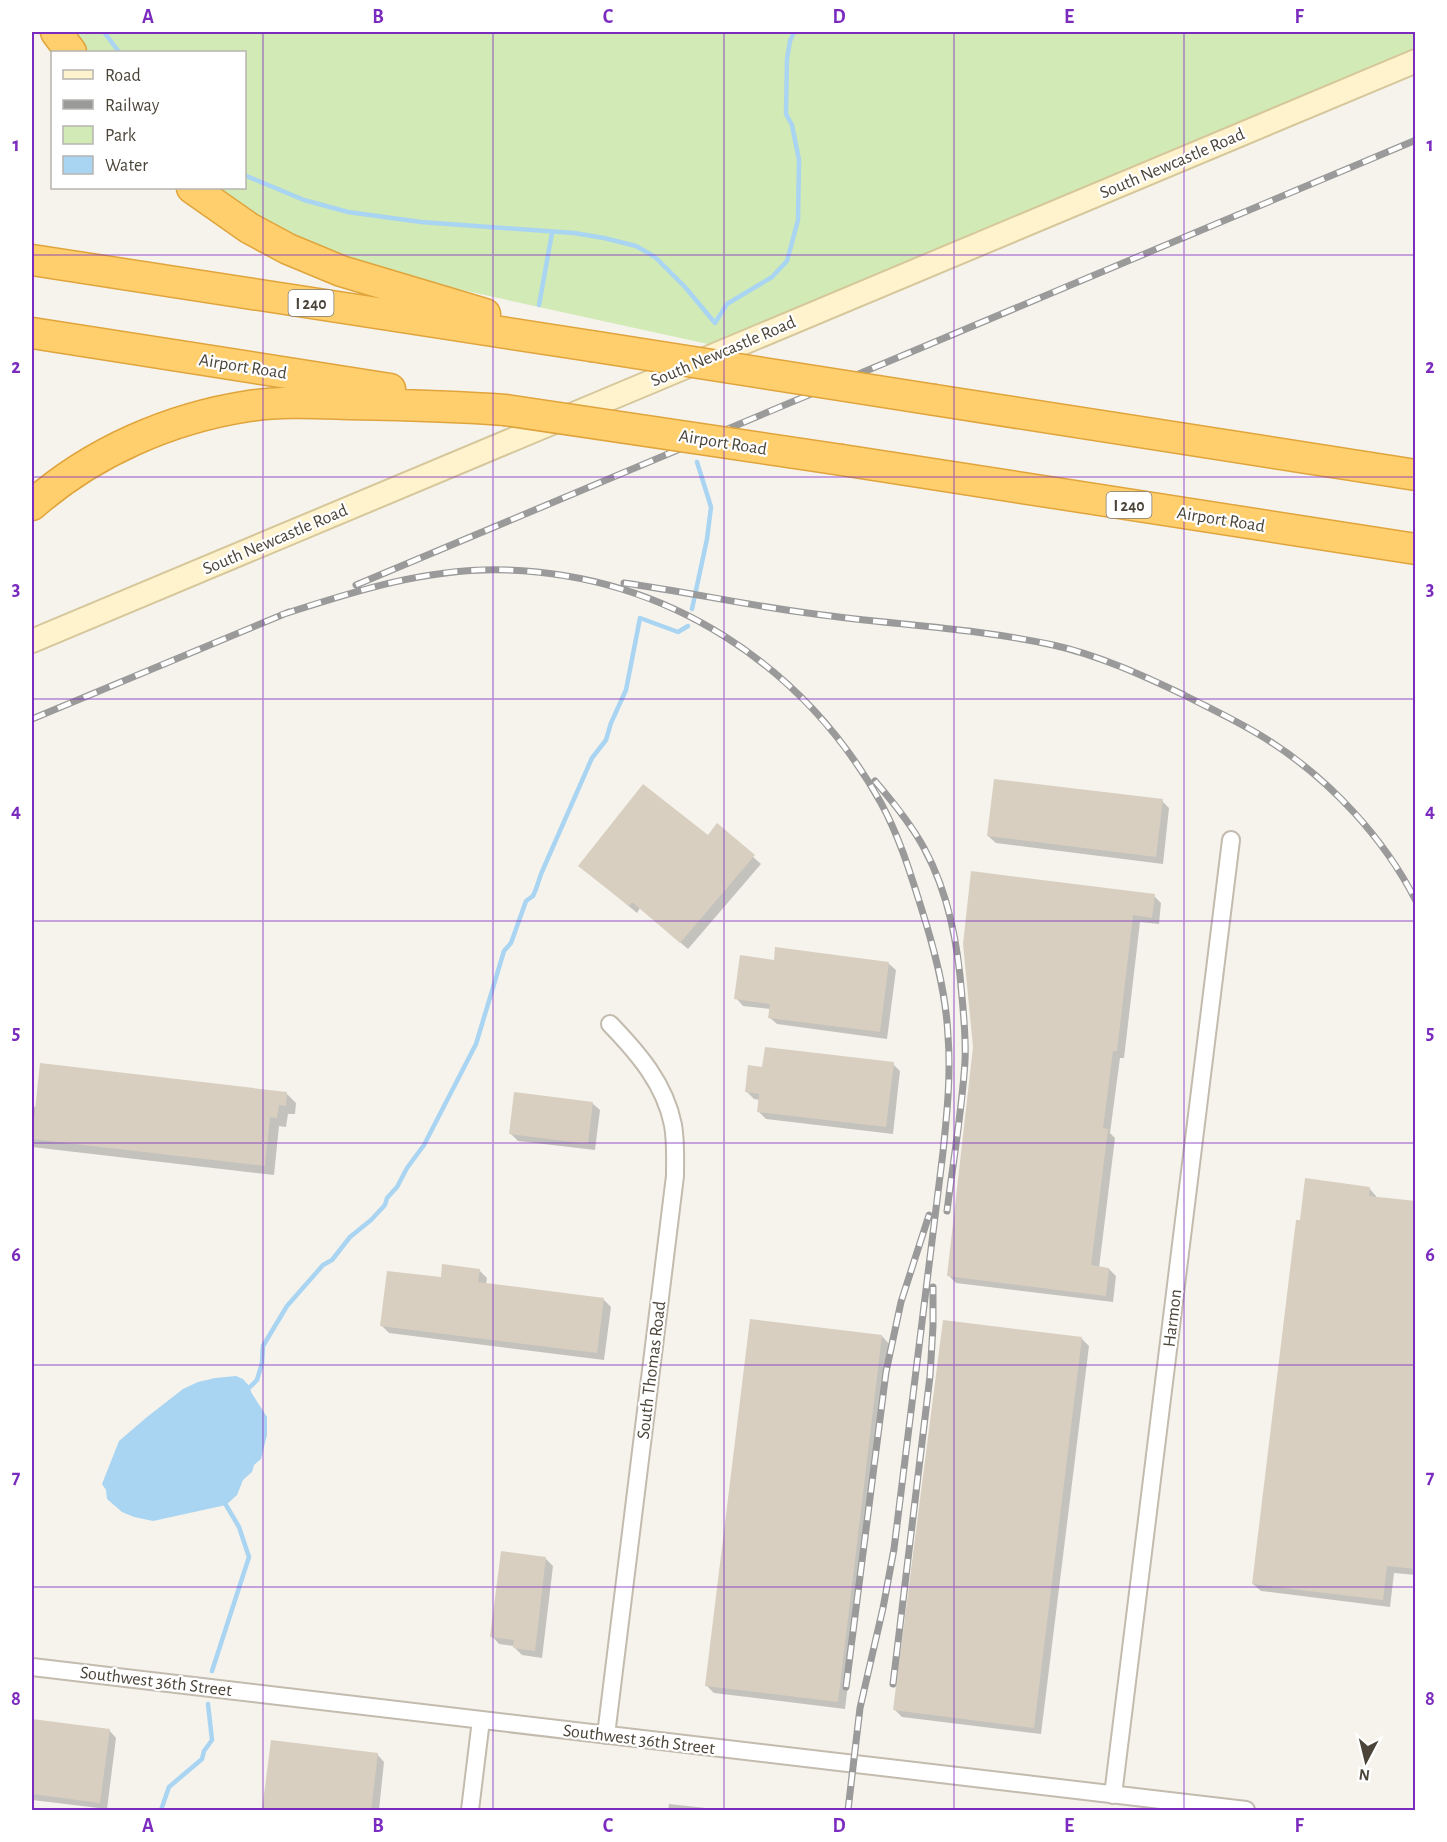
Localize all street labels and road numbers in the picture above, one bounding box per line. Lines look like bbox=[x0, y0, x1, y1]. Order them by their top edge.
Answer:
street label: South Newcastle Road bbox=[1097, 125, 1247, 203]
road number: I 240 bbox=[288, 290, 334, 316]
street label: South Newcastle Road bbox=[648, 313, 798, 391]
street label: Airport Road bbox=[198, 351, 288, 383]
street label: Airport Road bbox=[678, 427, 768, 459]
road number: I 240 bbox=[1106, 492, 1152, 518]
street label: South Newcastle Road bbox=[200, 501, 350, 579]
street label: Airport Road bbox=[1176, 504, 1266, 536]
street label: Harmon bbox=[1161, 1288, 1185, 1348]
street label: South Thomas Road bbox=[635, 1300, 669, 1440]
street label: Southwest 36th Street bbox=[79, 1664, 233, 1700]
street label: Southwest 36th Street bbox=[562, 1722, 716, 1758]

